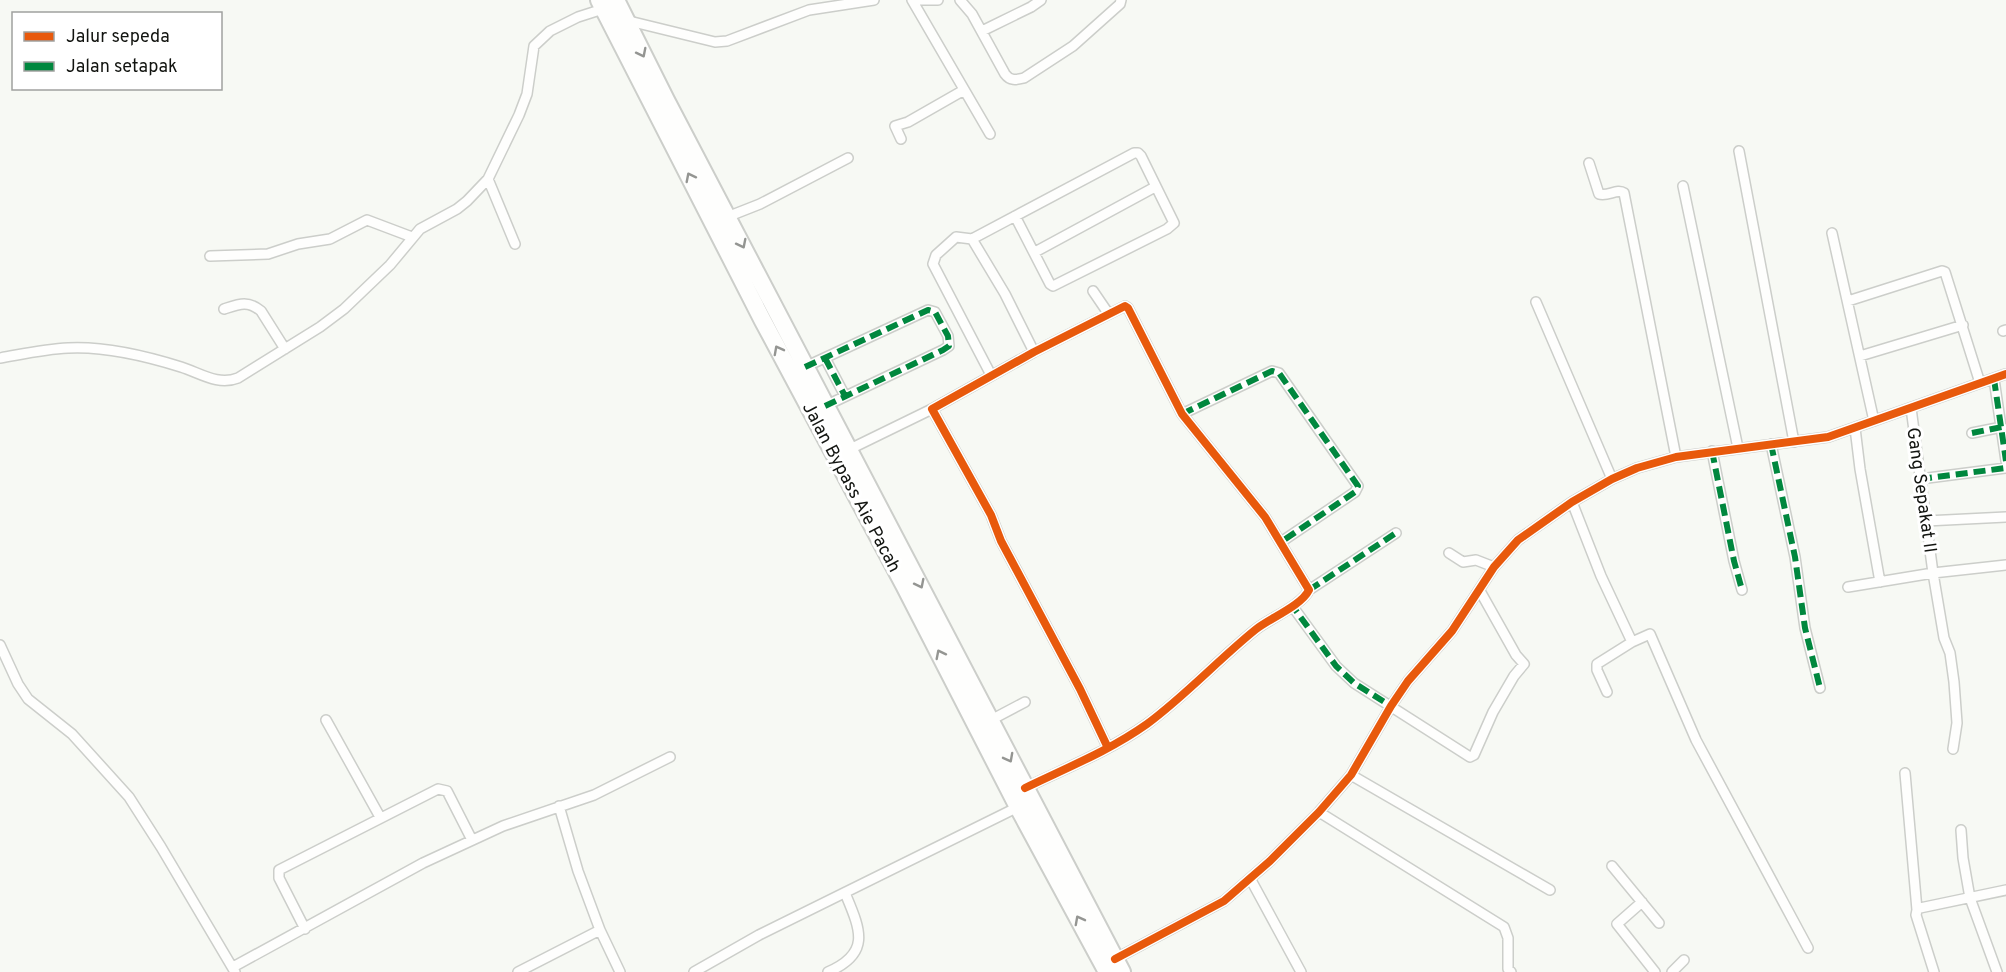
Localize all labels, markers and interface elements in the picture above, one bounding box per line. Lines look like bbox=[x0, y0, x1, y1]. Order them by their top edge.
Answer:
legend bbox=[12, 12, 222, 90]
text: Jalur sepeda bbox=[66, 26, 170, 49]
one-way arrow bbox=[634, 46, 646, 57]
text: Jalan setapak bbox=[66, 56, 178, 79]
one-way arrow bbox=[685, 172, 697, 183]
one-way arrow bbox=[734, 238, 746, 249]
one-way arrow bbox=[774, 346, 785, 357]
street label: Jalan Bypass Aie Pacah bbox=[796, 399, 905, 577]
street label: Gang Sepakat II bbox=[1900, 426, 1941, 554]
one-way arrow bbox=[912, 578, 924, 589]
one-way arrow bbox=[936, 650, 948, 661]
one-way arrow bbox=[1002, 752, 1013, 762]
one-way arrow bbox=[1075, 916, 1086, 927]

